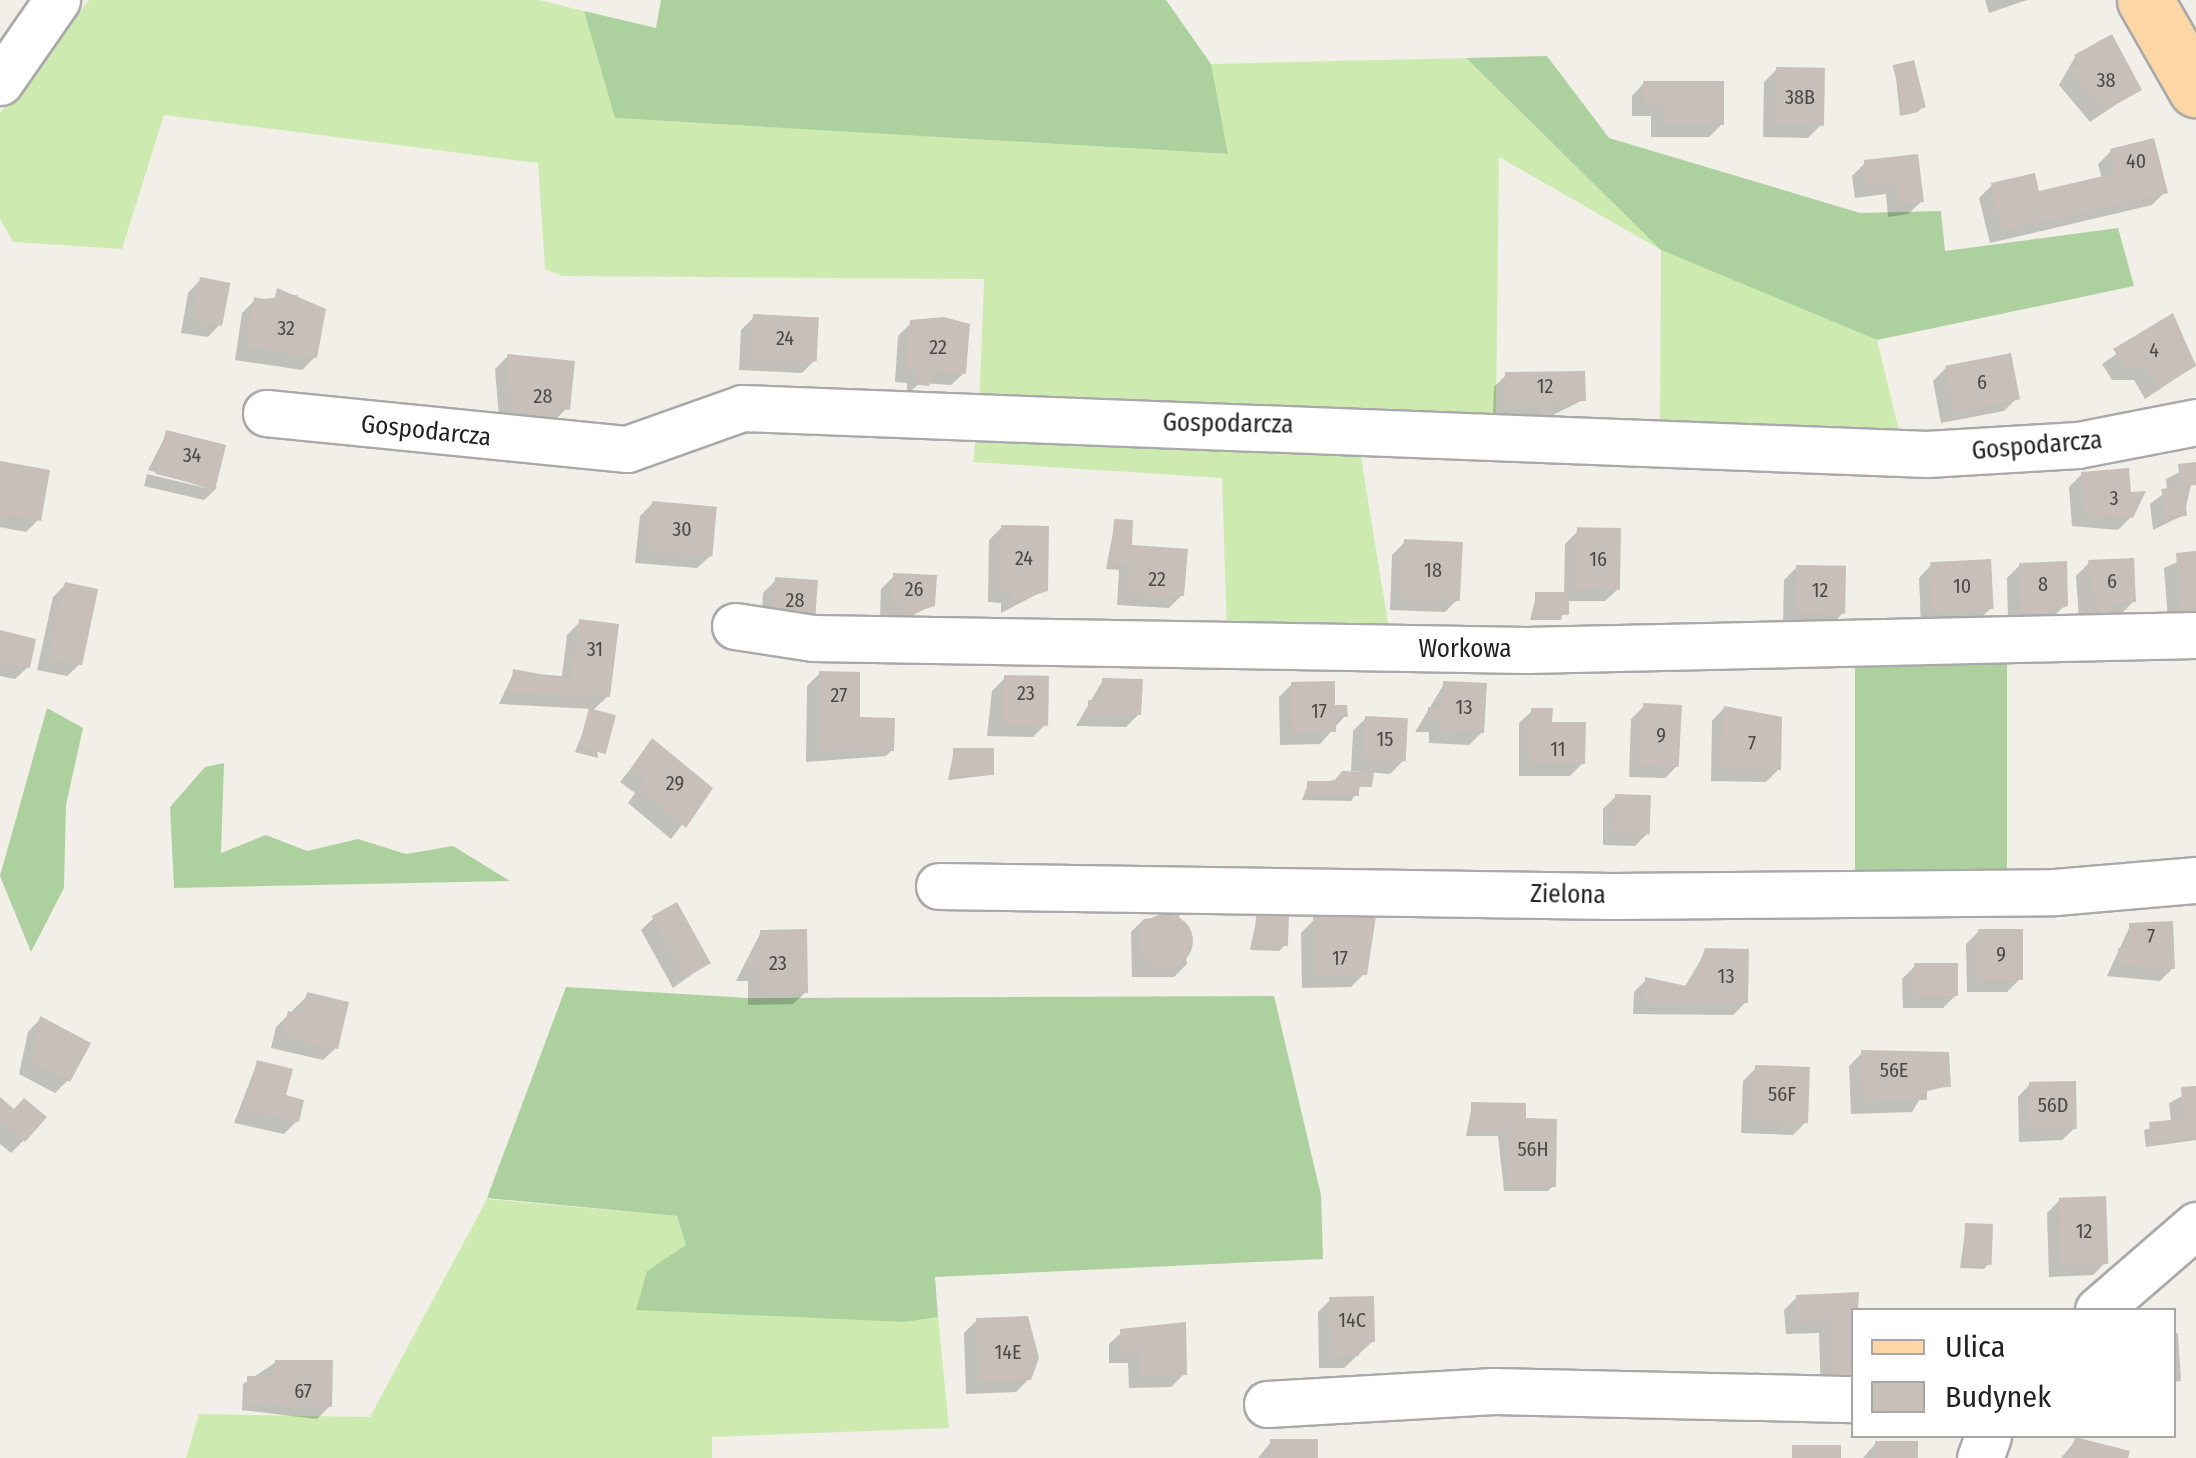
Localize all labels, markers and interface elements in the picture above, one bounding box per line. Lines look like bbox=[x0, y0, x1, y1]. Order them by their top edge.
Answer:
house number: 38 bbox=[2096, 68, 2116, 92]
house number: 38B bbox=[1785, 85, 1815, 109]
house number: 40 bbox=[2126, 149, 2146, 173]
house number: 32 bbox=[277, 316, 295, 340]
house number: 24 bbox=[776, 326, 794, 350]
house number: 22 bbox=[929, 335, 947, 359]
house number: 4 bbox=[2149, 338, 2159, 362]
house number: 6 bbox=[1977, 370, 1987, 394]
house number: 12 bbox=[1537, 374, 1553, 398]
house number: 28 bbox=[534, 384, 552, 408]
street label: Gospodarcza bbox=[1162, 408, 1294, 440]
street label: Gospodarcza bbox=[359, 409, 493, 453]
street label: Gospodarcza bbox=[1971, 425, 2103, 467]
house number: 34 bbox=[183, 443, 201, 467]
house number: 3 bbox=[2109, 486, 2119, 510]
house number: 30 bbox=[672, 517, 692, 541]
house number: 24 bbox=[1015, 546, 1033, 570]
house number: 16 bbox=[1589, 547, 1607, 571]
house number: 18 bbox=[1424, 558, 1442, 582]
house number: 22 bbox=[1148, 567, 1166, 591]
house number: 6 bbox=[2107, 569, 2117, 593]
house number: 8 bbox=[2038, 572, 2048, 596]
house number: 10 bbox=[1953, 574, 1971, 598]
house number: 26 bbox=[905, 577, 923, 601]
house number: 12 bbox=[1812, 578, 1828, 602]
house number: 28 bbox=[786, 588, 804, 612]
street label: Workowa bbox=[1418, 634, 1512, 664]
house number: 31 bbox=[587, 637, 603, 661]
house number: 23 bbox=[1017, 681, 1035, 705]
house number: 27 bbox=[831, 683, 847, 707]
house number: 13 bbox=[1456, 695, 1472, 719]
house number: 17 bbox=[1311, 699, 1327, 723]
house number: 9 bbox=[1656, 723, 1666, 747]
house number: 15 bbox=[1377, 727, 1393, 751]
house number: 7 bbox=[1748, 731, 1756, 755]
house number: 11 bbox=[1550, 737, 1566, 761]
house number: 29 bbox=[666, 771, 684, 795]
street label: Zielona bbox=[1530, 879, 1606, 911]
house number: 7 bbox=[2147, 924, 2155, 948]
house number: 9 bbox=[1996, 942, 2006, 966]
house number: 17 bbox=[1332, 946, 1348, 970]
house number: 23 bbox=[769, 951, 787, 975]
house number: 13 bbox=[1718, 964, 1734, 988]
house number: 56E bbox=[1880, 1058, 1908, 1082]
house number: 56F bbox=[1768, 1082, 1796, 1106]
house number: 56D bbox=[2038, 1093, 2068, 1117]
house number: 56H bbox=[1517, 1137, 1549, 1161]
house number: 12 bbox=[2076, 1219, 2092, 1243]
house number: 14C bbox=[1338, 1308, 1366, 1332]
legend bbox=[1851, 1308, 2176, 1438]
text: Ulica bbox=[1945, 1329, 2005, 1365]
house number: 14E bbox=[995, 1340, 1021, 1364]
house number: 67 bbox=[294, 1379, 312, 1403]
text: Budynek bbox=[1945, 1379, 2051, 1415]

